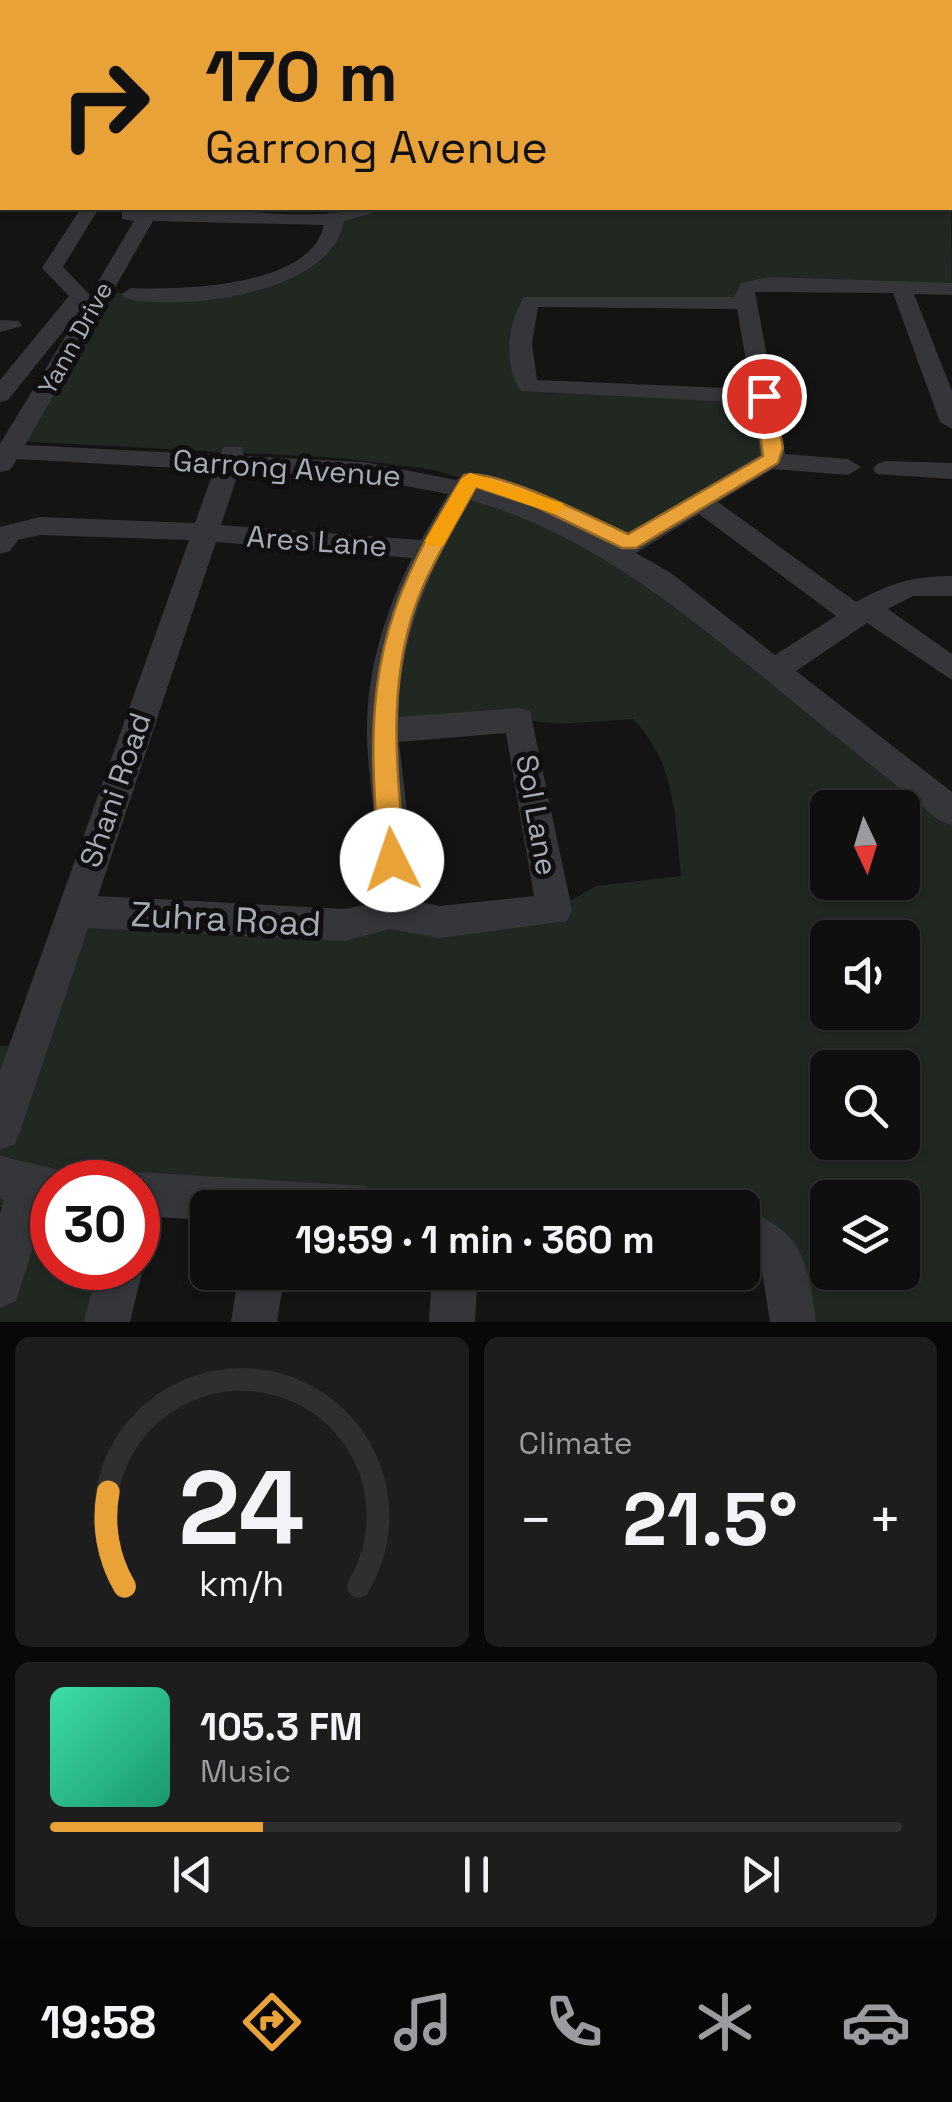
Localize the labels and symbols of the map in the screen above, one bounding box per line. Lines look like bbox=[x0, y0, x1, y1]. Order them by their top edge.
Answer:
street label: Yann Drive bbox=[31, 276, 119, 400]
pin bbox=[722, 354, 807, 439]
street label: Garrong Avenue bbox=[172, 441, 402, 495]
street label: Ares Lane bbox=[245, 517, 389, 565]
street label: Shani Road bbox=[70, 707, 160, 873]
street label: Sol Lane bbox=[507, 752, 567, 878]
north arrow bbox=[810, 790, 920, 900]
position arrow bbox=[340, 808, 444, 912]
street label: Zuhra Road bbox=[130, 892, 322, 946]
speed limit sign: 30 bbox=[30, 1160, 160, 1290]

